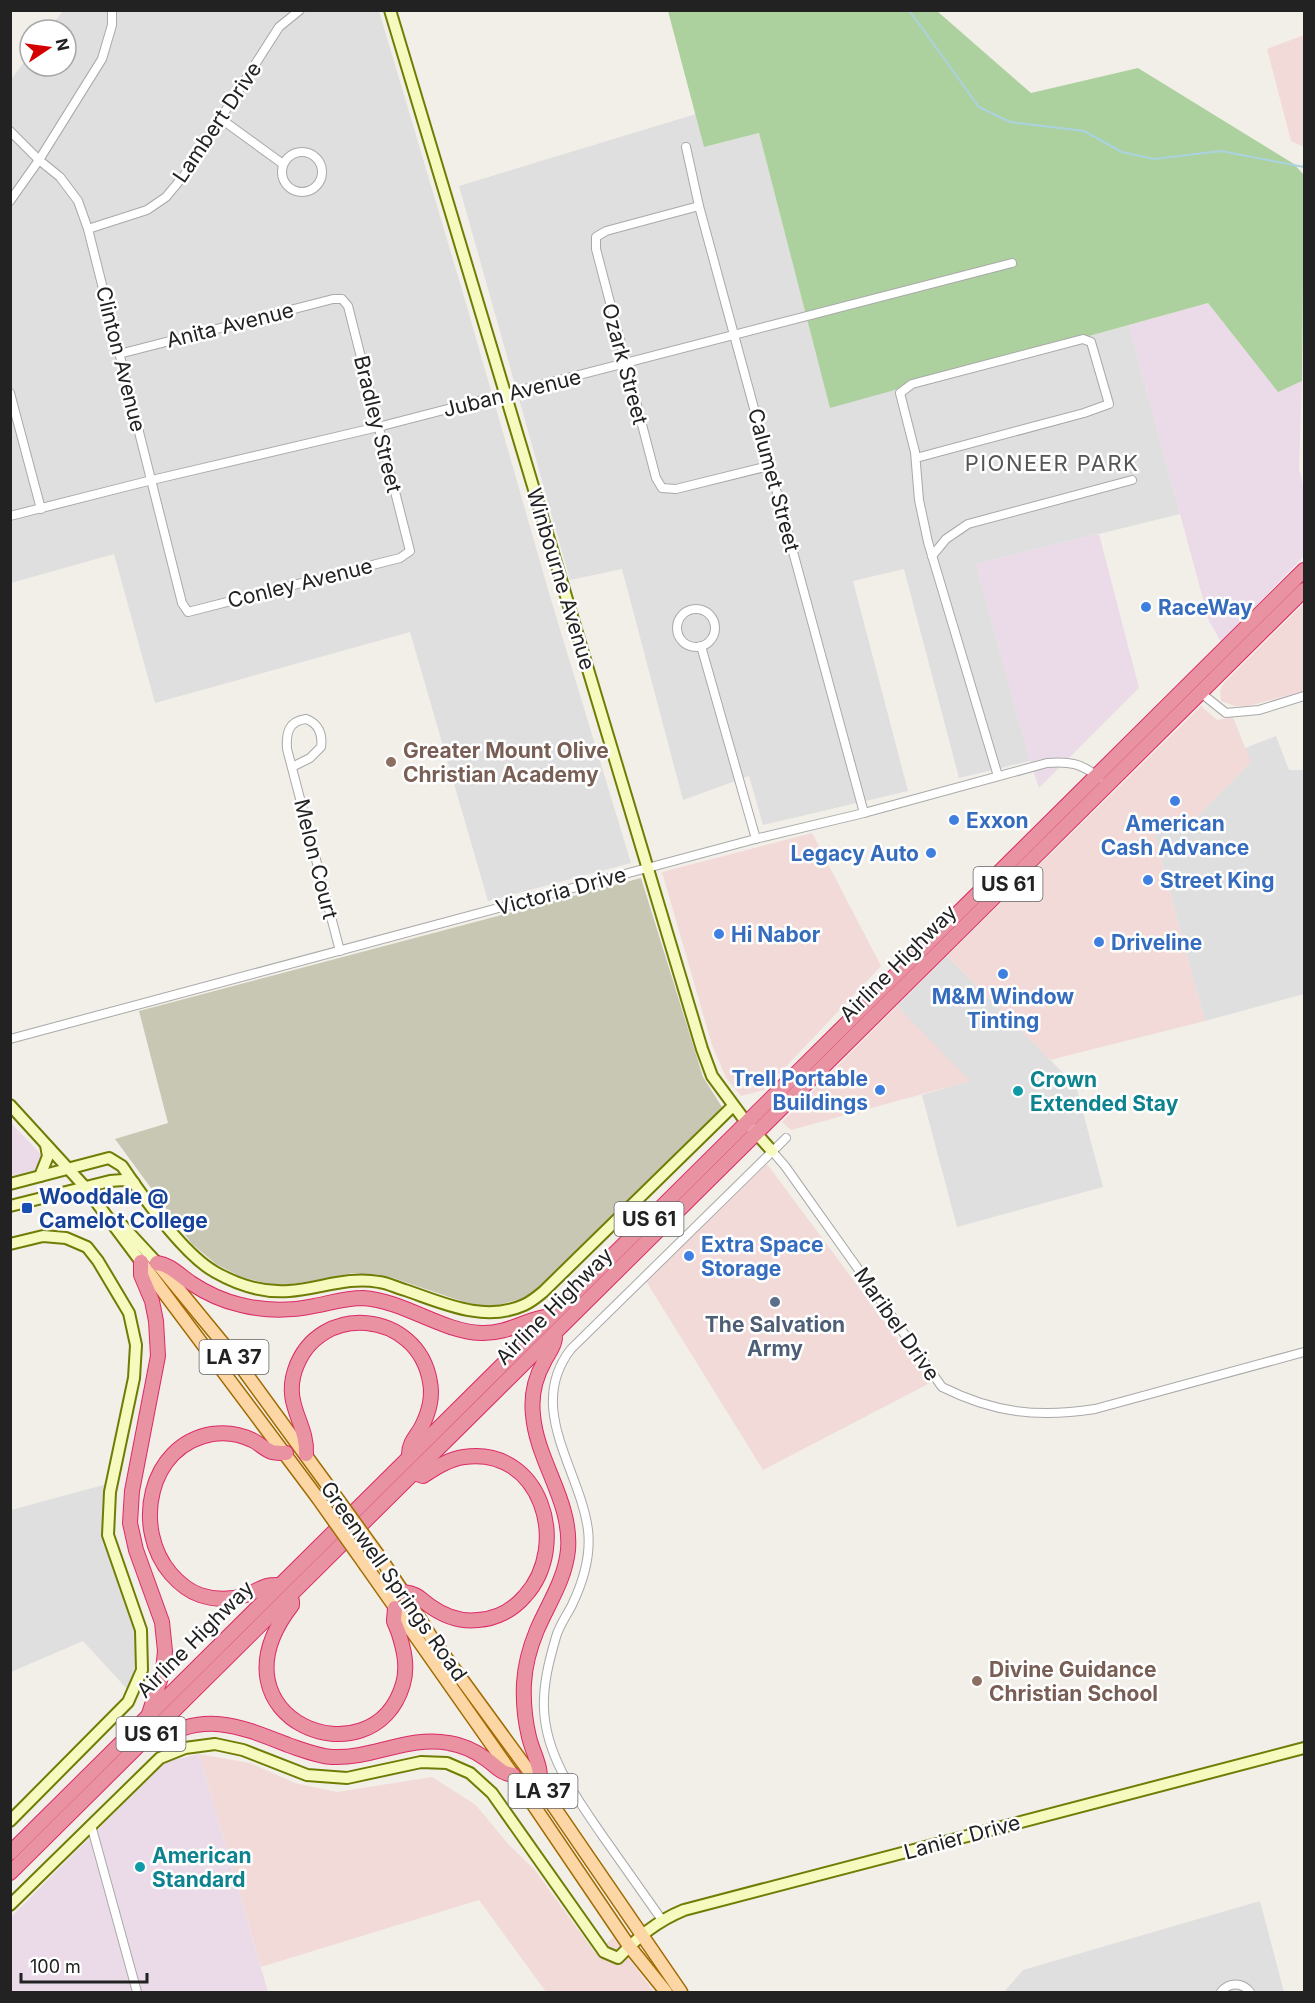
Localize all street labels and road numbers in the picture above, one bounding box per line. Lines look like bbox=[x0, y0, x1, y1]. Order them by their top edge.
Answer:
street label: Lambert Drive bbox=[167, 57, 267, 187]
street label: Clinton Avenue bbox=[91, 284, 151, 434]
street label: Anita Avenue bbox=[164, 297, 296, 353]
street label: Ozark Street bbox=[597, 301, 653, 427]
street label: Bradley Street bbox=[349, 353, 407, 495]
street label: Juban Avenue bbox=[440, 364, 584, 422]
street label: Calumet Street bbox=[743, 406, 805, 555]
street label: Winbourne Avenue bbox=[521, 485, 601, 673]
street label: Conley Avenue bbox=[225, 553, 375, 613]
street label: Melon Court bbox=[289, 796, 343, 922]
street label: Victoria Drive bbox=[493, 862, 629, 920]
road number: US 61 bbox=[974, 867, 1042, 901]
street label: Airline Highway bbox=[834, 899, 962, 1027]
road number: US 61 bbox=[614, 1202, 684, 1236]
street label: Airline Highway bbox=[490, 1242, 618, 1370]
street label: Maribel Drive bbox=[849, 1263, 945, 1385]
road number: LA 37 bbox=[200, 1340, 268, 1374]
street label: Greenwell Springs Road bbox=[316, 1476, 472, 1686]
street label: Airline Highway bbox=[131, 1575, 259, 1703]
road number: US 61 bbox=[116, 1717, 186, 1751]
road number: LA 37 bbox=[508, 1774, 578, 1808]
street label: Lanier Drive bbox=[901, 1809, 1023, 1865]

